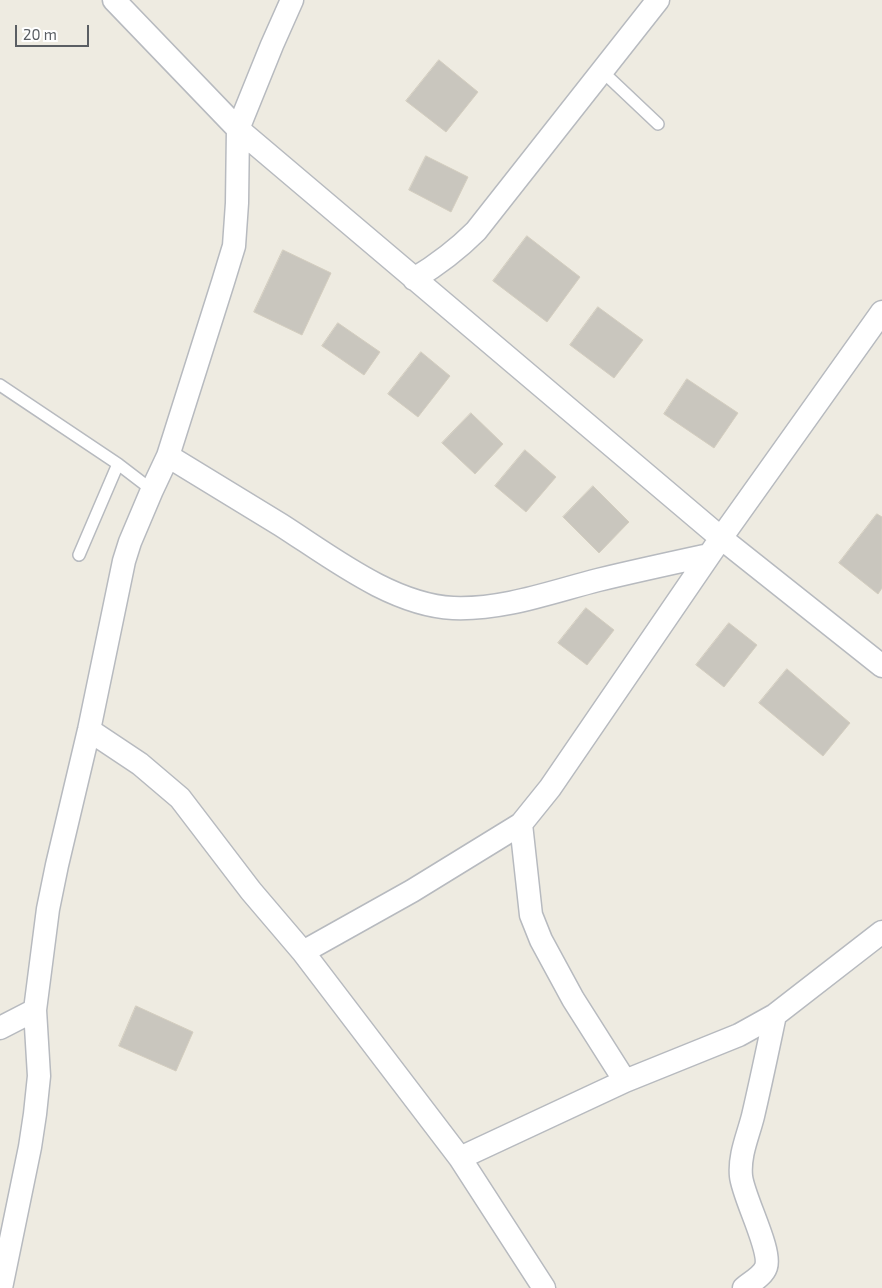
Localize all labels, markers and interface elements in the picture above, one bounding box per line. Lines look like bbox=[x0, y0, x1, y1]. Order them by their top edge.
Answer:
scale bar bbox=[18, 15, 91, 47]
text: 20 m bbox=[23, 25, 57, 43]

